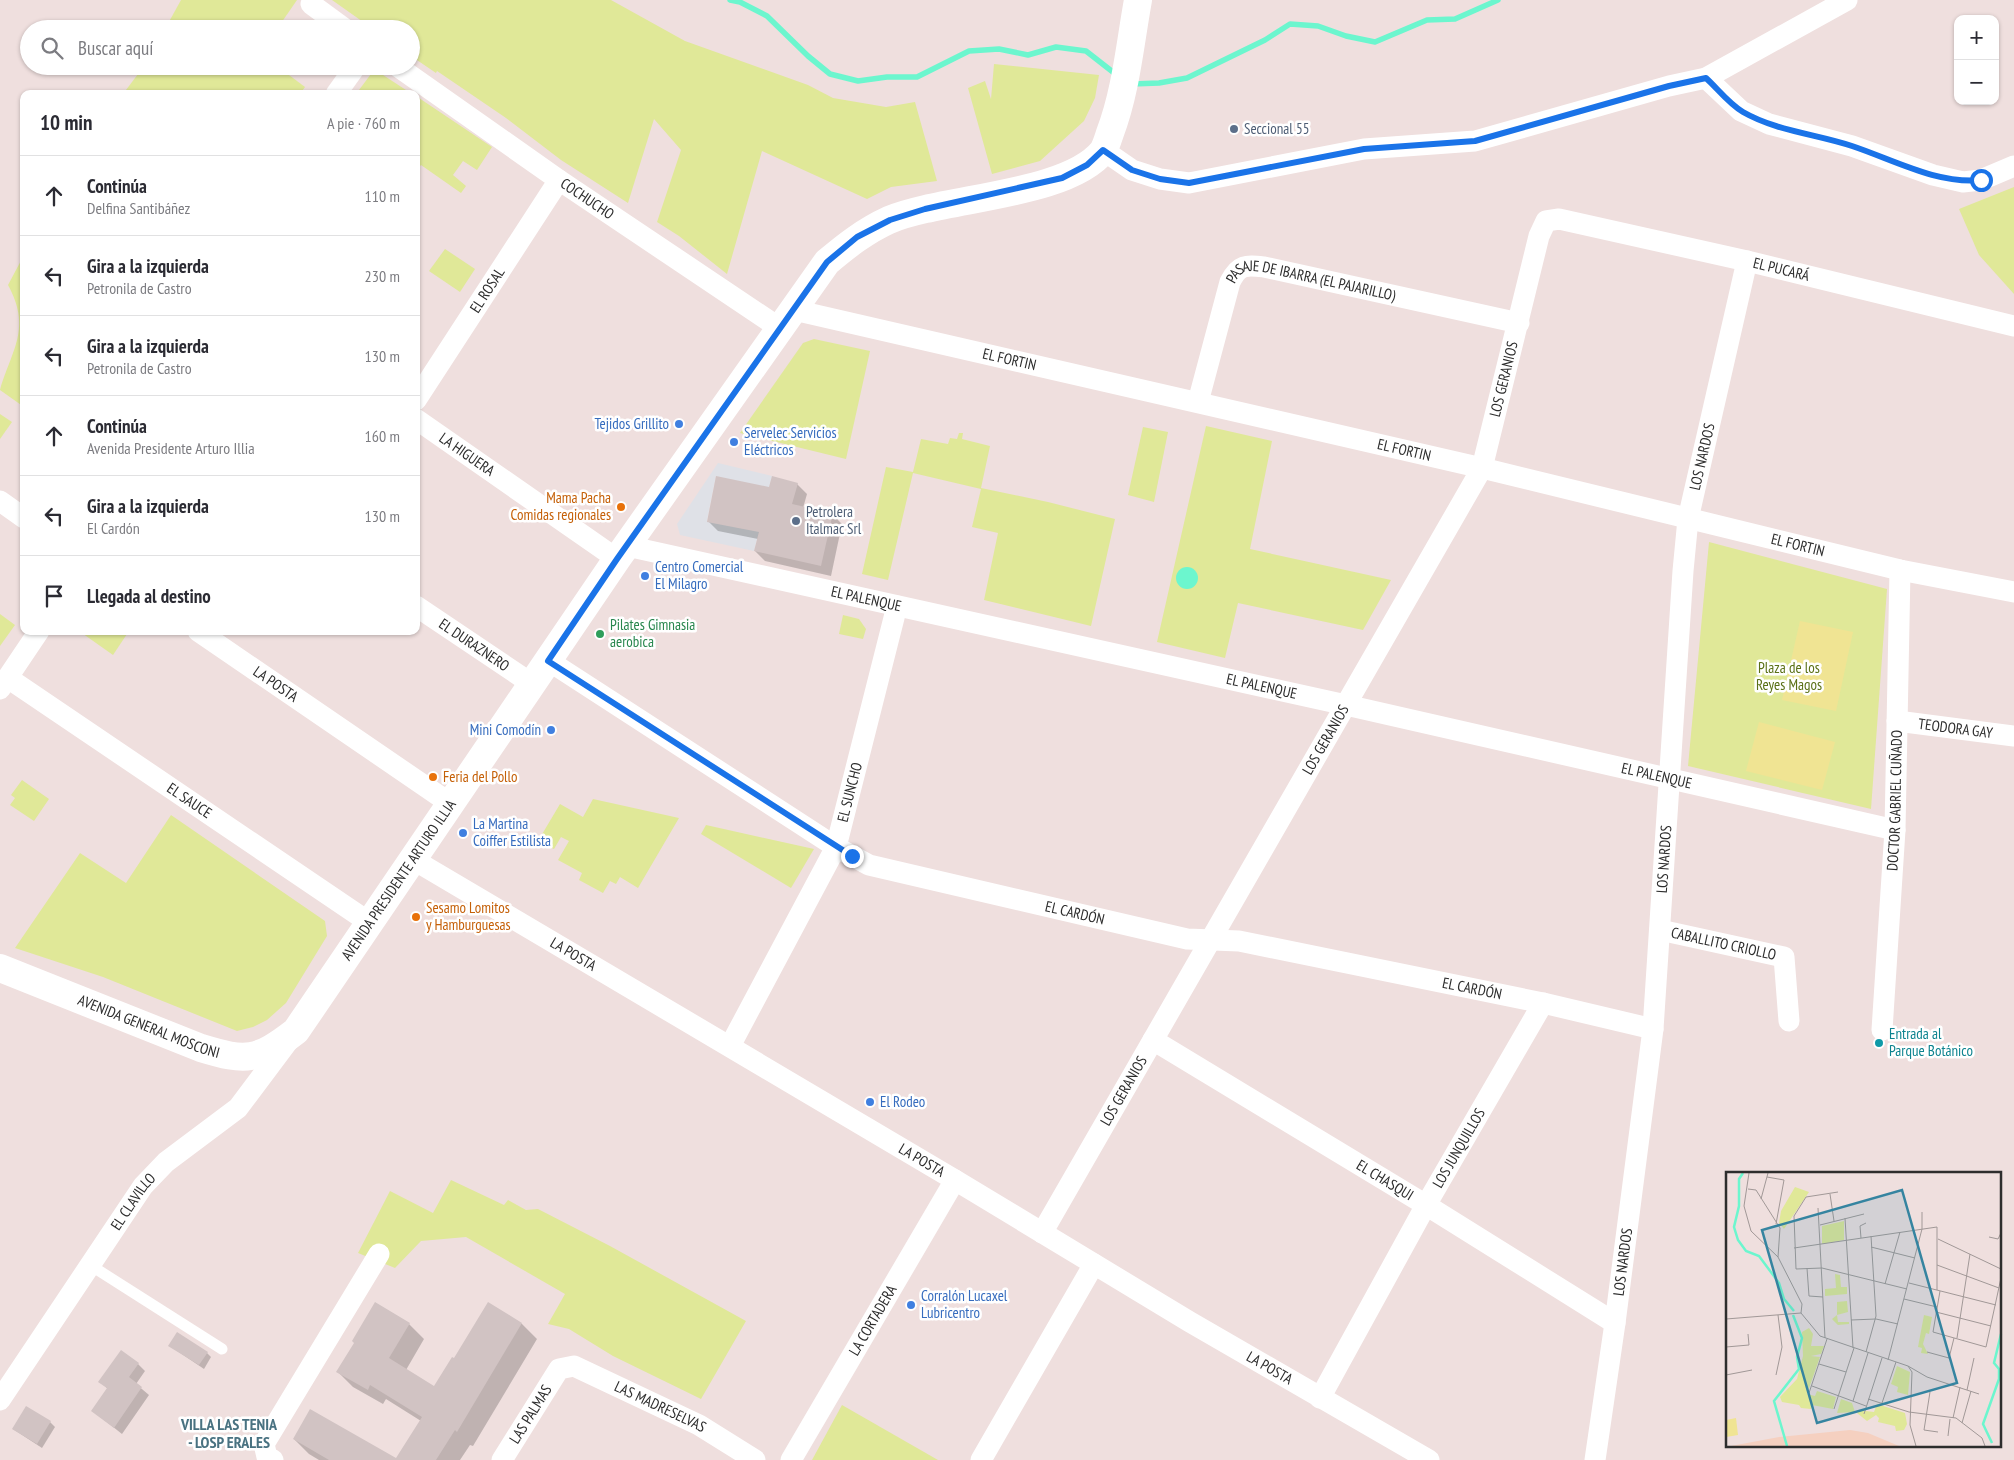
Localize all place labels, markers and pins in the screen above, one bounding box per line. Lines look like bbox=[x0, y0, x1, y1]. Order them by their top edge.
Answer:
place label: Seccional 55 bbox=[1244, 119, 1309, 138]
marker: Seccional 55 bbox=[1228, 123, 1240, 135]
place label: Tejidos Grillito bbox=[594, 414, 669, 433]
marker: Tejidos Grillito bbox=[673, 418, 685, 430]
place label: Servelec Servicios Eléctricos bbox=[744, 423, 837, 459]
marker: Servelec Servicios Eléctricos bbox=[728, 436, 740, 448]
place label: Mama Pacha Comidas regionales bbox=[511, 488, 611, 524]
marker: Mama Pacha Comidas regionales bbox=[615, 501, 627, 513]
place label: Petrolera Italmac Srl bbox=[806, 502, 862, 538]
marker: Petrolera Italmac Srl bbox=[790, 515, 802, 527]
place label: Centro Comercial El Milagro bbox=[655, 557, 744, 593]
marker: Centro Comercial El Milagro bbox=[639, 570, 651, 582]
place label: Pilates Gimnasia aerobica bbox=[610, 615, 695, 651]
marker: Pilates Gimnasia aerobica bbox=[594, 628, 606, 640]
place label: Mini Comodín bbox=[470, 720, 541, 739]
marker: Mini Comodín bbox=[545, 724, 557, 736]
place label: Feria del Pollo bbox=[443, 767, 518, 786]
marker: Feria del Pollo bbox=[427, 771, 439, 783]
place label: La Martina Coiffer Estilista bbox=[473, 814, 551, 850]
marker: La Martina Coiffer Estilista bbox=[457, 827, 469, 839]
place label: Sesamo Lomitos y Hamburguesas bbox=[426, 898, 511, 934]
marker: Sesamo Lomitos y Hamburguesas bbox=[410, 911, 422, 923]
place label: Entrada al Parque Botánico bbox=[1889, 1024, 1973, 1060]
marker: Entrada al Parque Botánico bbox=[1873, 1037, 1885, 1049]
place label: El Rodeo bbox=[880, 1092, 925, 1111]
marker: El Rodeo bbox=[864, 1096, 876, 1108]
place label: Corralón Lucaxel Lubricentro bbox=[921, 1286, 1008, 1322]
marker: Corralón Lucaxel Lubricentro bbox=[905, 1299, 917, 1311]

